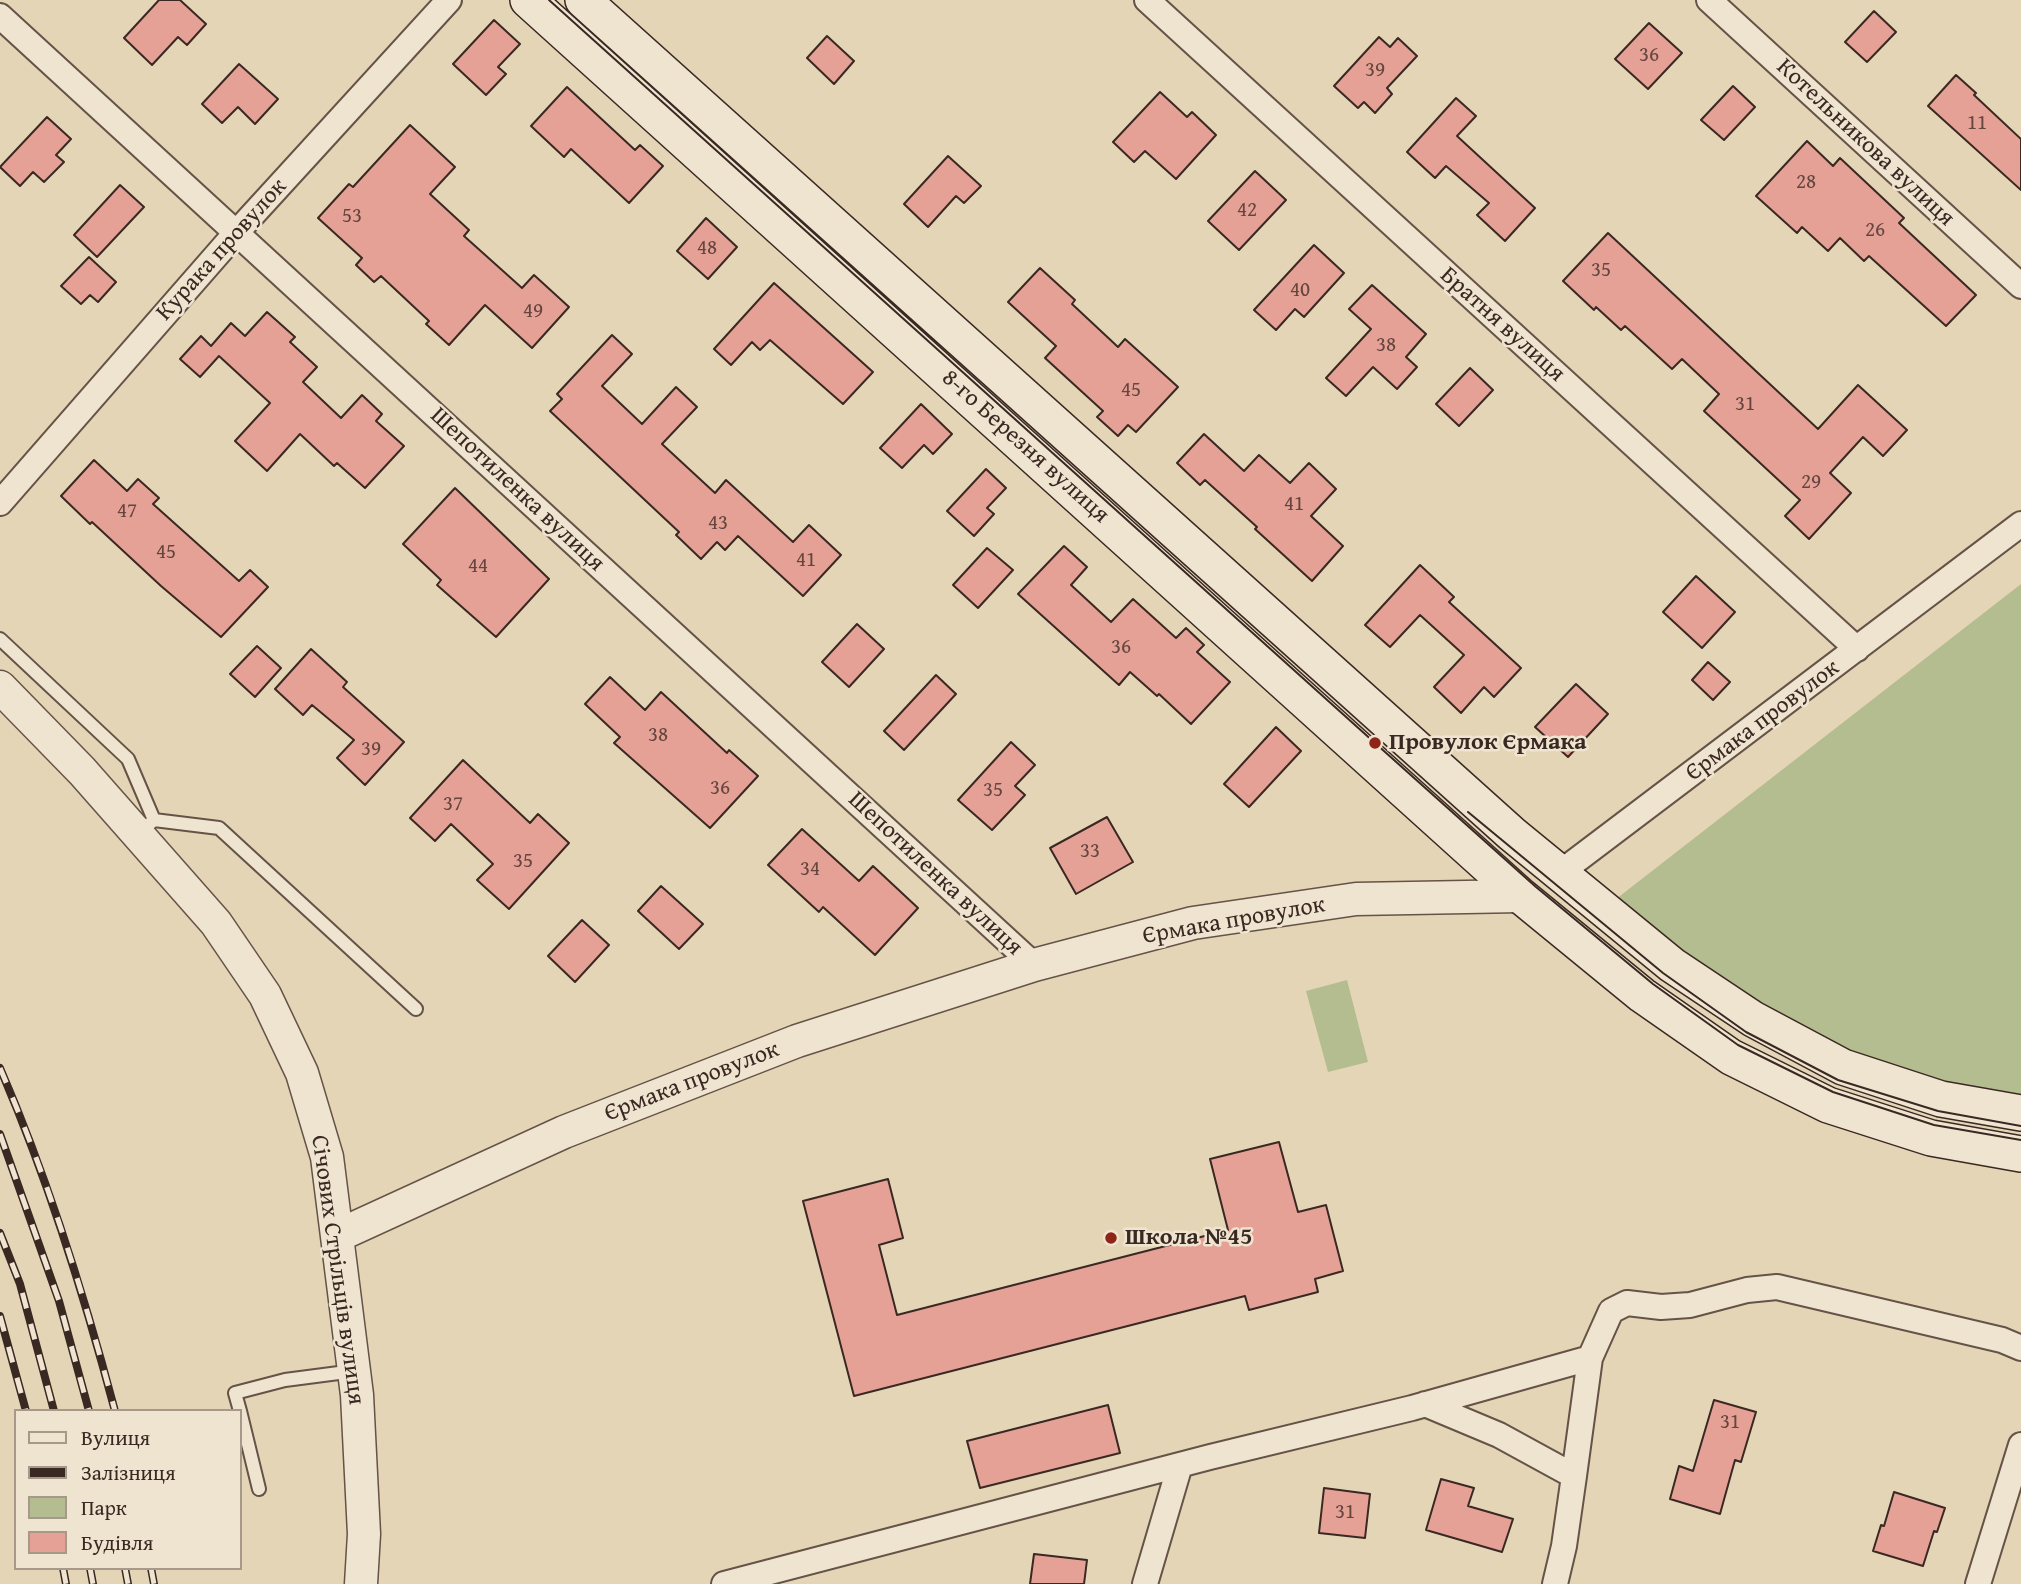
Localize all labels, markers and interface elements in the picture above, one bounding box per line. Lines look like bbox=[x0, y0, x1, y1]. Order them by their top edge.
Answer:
house number: 36 bbox=[1639, 43, 1659, 69]
street label: Котельникова вулиця bbox=[1770, 53, 1960, 233]
house number: 39 bbox=[1365, 58, 1385, 84]
house number: 11 bbox=[1967, 111, 1987, 137]
house number: 28 bbox=[1796, 170, 1816, 196]
street label: Курака провулок bbox=[151, 173, 293, 327]
house number: 42 bbox=[1237, 198, 1257, 224]
house number: 53 bbox=[342, 204, 362, 230]
house number: 26 bbox=[1865, 218, 1885, 244]
house number: 48 bbox=[697, 236, 717, 262]
house number: 35 bbox=[1591, 258, 1611, 284]
street label: Братня вулиця bbox=[1434, 261, 1570, 389]
house number: 40 bbox=[1290, 278, 1310, 304]
house number: 49 bbox=[523, 299, 543, 325]
house number: 38 bbox=[1376, 333, 1396, 359]
street label: 8-го Березня вулиця bbox=[935, 364, 1115, 530]
house number: 45 bbox=[1121, 378, 1141, 404]
house number: 31 bbox=[1735, 392, 1755, 418]
street label: Шепотиленка вулиця bbox=[424, 402, 610, 578]
house number: 29 bbox=[1801, 470, 1821, 496]
house number: 41 bbox=[1284, 492, 1304, 518]
house number: 47 bbox=[117, 499, 137, 525]
house number: 43 bbox=[708, 511, 728, 537]
house number: 45 bbox=[156, 540, 176, 566]
house number: 41 bbox=[796, 548, 816, 574]
house number: 44 bbox=[468, 554, 488, 580]
house number: 36 bbox=[1111, 635, 1131, 661]
street label: Єрмака провулок bbox=[1681, 654, 1845, 788]
house number: 38 bbox=[648, 723, 668, 749]
place label: Провулок Єрмака bbox=[1389, 729, 1587, 757]
marker: Провулок Єрмака bbox=[1367, 735, 1383, 751]
house number: 39 bbox=[361, 737, 381, 763]
house number: 36 bbox=[710, 776, 730, 802]
house number: 35 bbox=[983, 778, 1003, 804]
street label: Шепотиленка вулиця bbox=[842, 786, 1028, 962]
house number: 37 bbox=[443, 792, 463, 818]
house number: 33 bbox=[1080, 839, 1100, 865]
house number: 35 bbox=[513, 849, 533, 875]
house number: 34 bbox=[800, 857, 820, 883]
street label: Єрмака провулок bbox=[1141, 891, 1327, 951]
street label: Єрмака провулок bbox=[601, 1035, 783, 1129]
street label: Січових Стрільців вулиця bbox=[304, 1133, 370, 1407]
place label: Школа №45 bbox=[1125, 1224, 1252, 1252]
marker: Школа №45 bbox=[1103, 1230, 1119, 1246]
legend bbox=[14, 1409, 242, 1570]
house number: 31 bbox=[1720, 1410, 1740, 1436]
text: Вулиця bbox=[81, 1422, 150, 1453]
text: Залізниця bbox=[81, 1457, 176, 1488]
text: Парк bbox=[81, 1492, 127, 1523]
house number: 31 bbox=[1335, 1500, 1355, 1526]
text: Будівля bbox=[81, 1527, 153, 1558]

